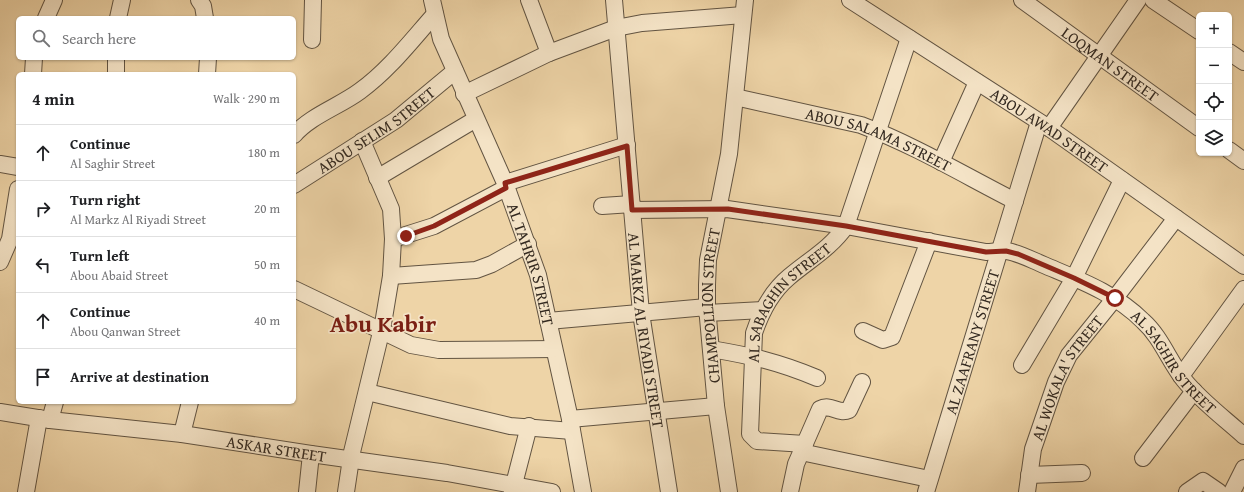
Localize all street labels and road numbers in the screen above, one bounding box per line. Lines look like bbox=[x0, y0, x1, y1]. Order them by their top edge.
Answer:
street label: LOQMAN STREET bbox=[1057, 20, 1164, 107]
street label: ABOU SELIM STREET bbox=[312, 80, 440, 179]
street label: ABOU AWAD STREET bbox=[986, 81, 1113, 178]
street label: ABOU SALAMA STREET bbox=[803, 101, 956, 177]
street label: AL TAHRIR STREET bbox=[501, 199, 561, 328]
street label: CHAMPOLLION STREET bbox=[695, 226, 726, 384]
street label: AL MARKZ AL RIYADI STREET bbox=[622, 232, 671, 430]
street label: AL SABAGHIN STREET bbox=[741, 236, 837, 363]
street label: AL ZAAFRANY STREET bbox=[938, 266, 1005, 417]
street label: AL SAGHIR STREET bbox=[1126, 304, 1222, 419]
street label: AL WOKALA' STREET bbox=[1025, 310, 1109, 444]
street label: ASKAR STREET bbox=[225, 429, 328, 468]

